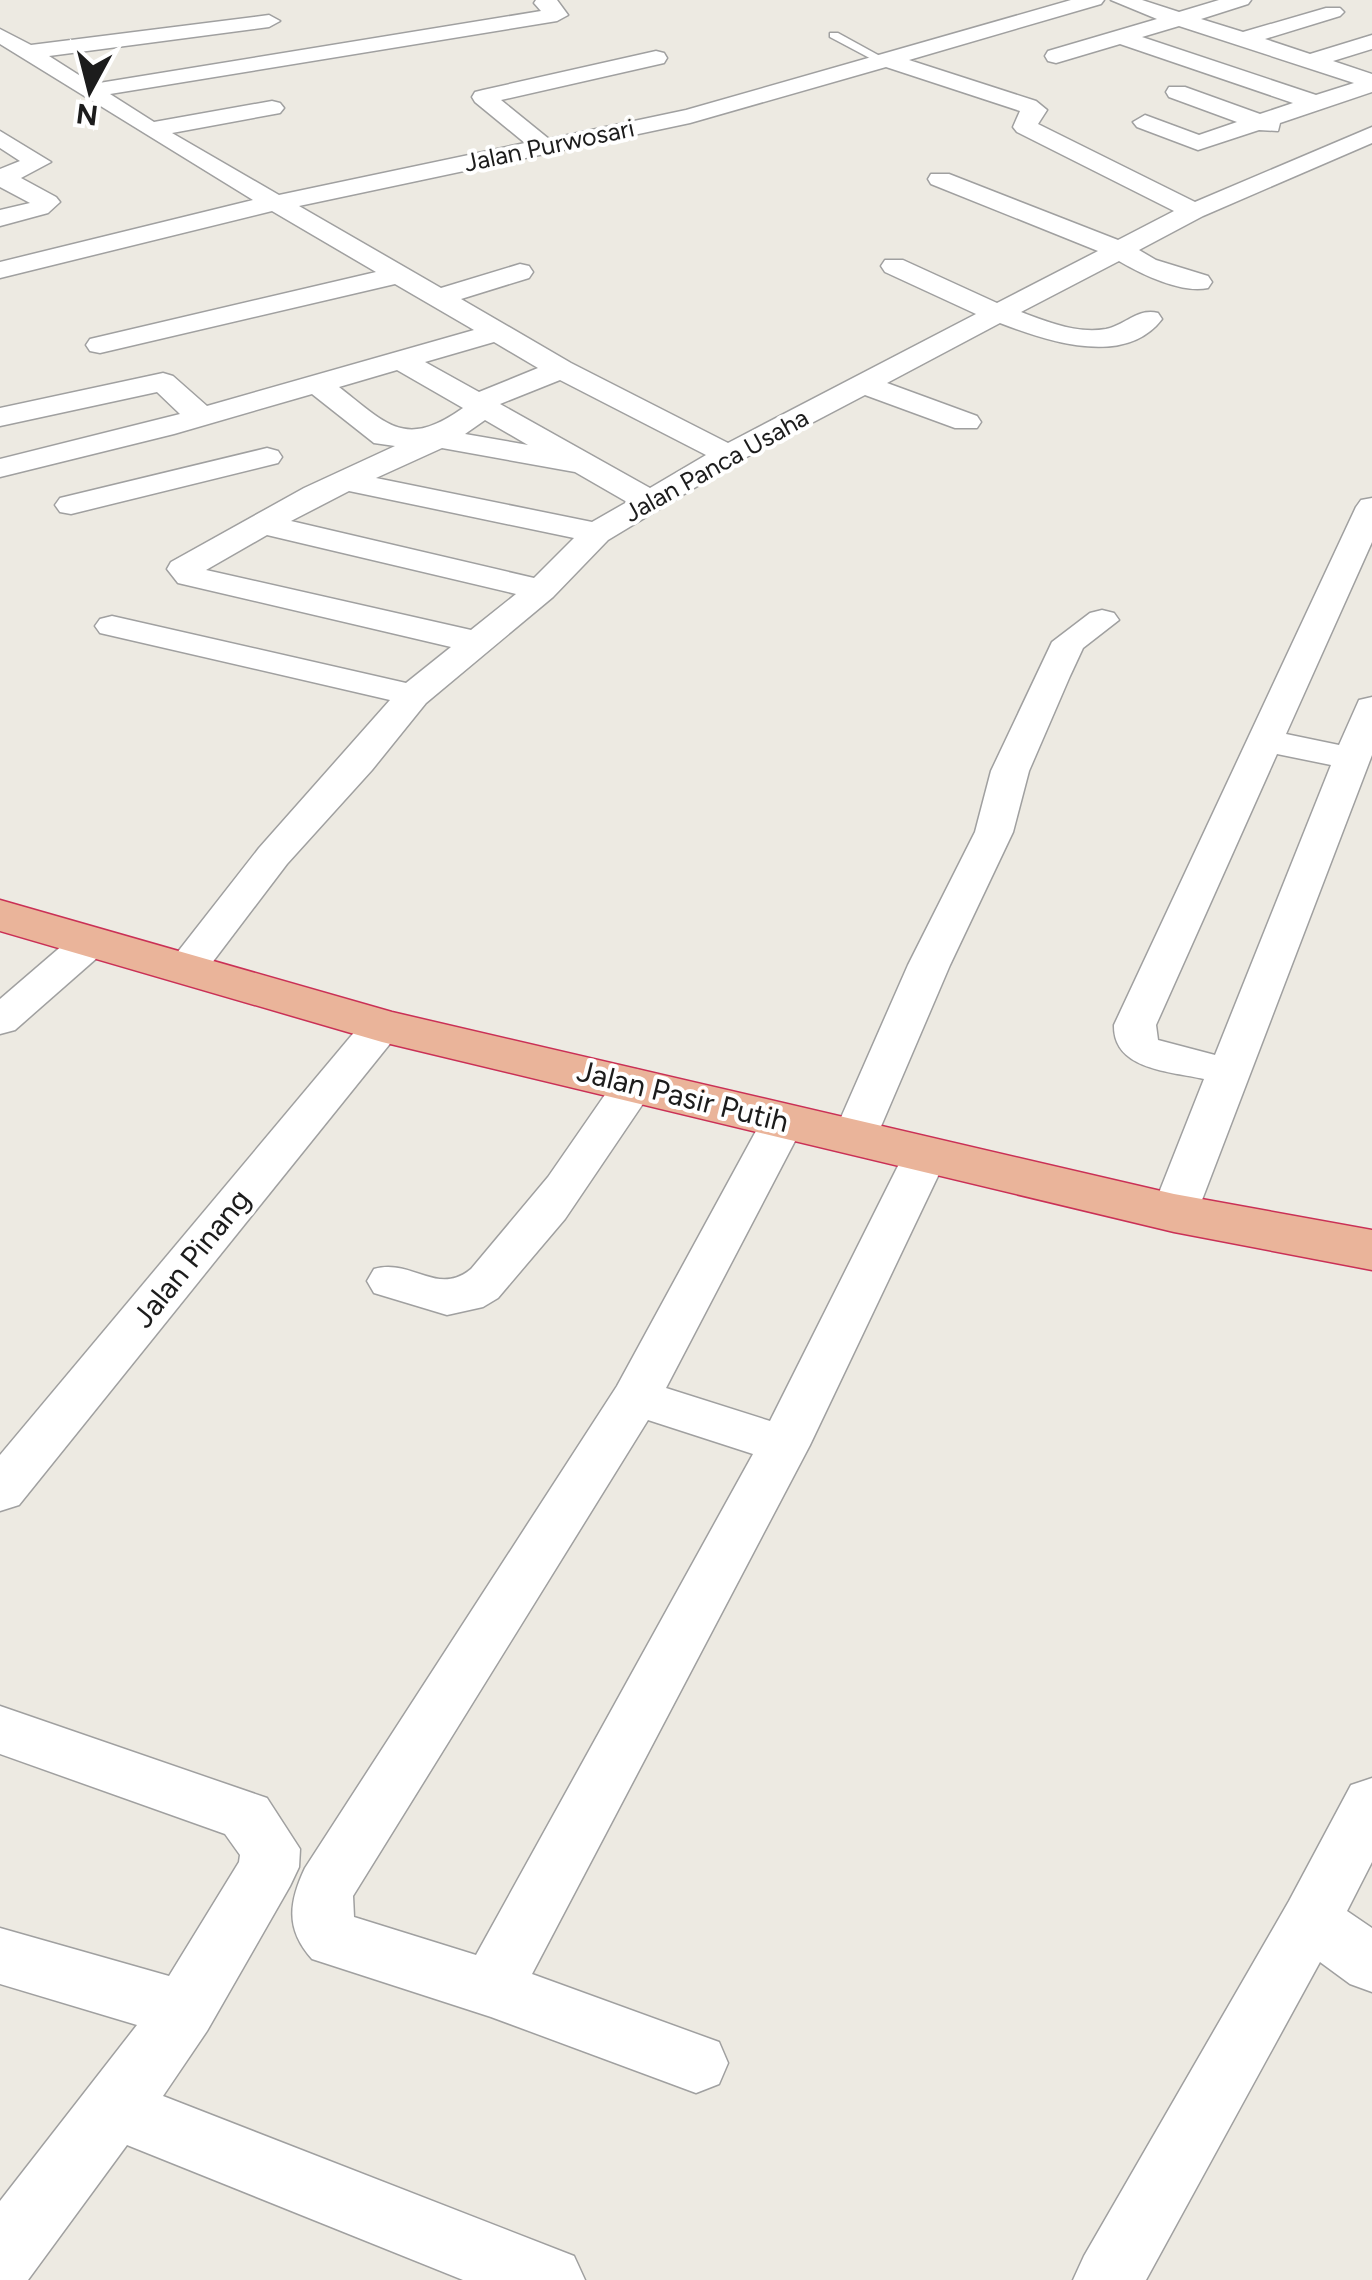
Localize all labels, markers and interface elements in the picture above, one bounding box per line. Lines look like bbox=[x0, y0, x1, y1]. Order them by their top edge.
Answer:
north arrow bbox=[40, 40, 140, 140]
text: N bbox=[74, 97, 100, 133]
street label: Jalan Purwosari bbox=[461, 112, 637, 178]
street label: Jalan Panca Usaha bbox=[619, 402, 813, 528]
street label: Jalan Pasir Putih bbox=[573, 1052, 793, 1140]
street label: Jalan Pinang bbox=[124, 1181, 258, 1335]

